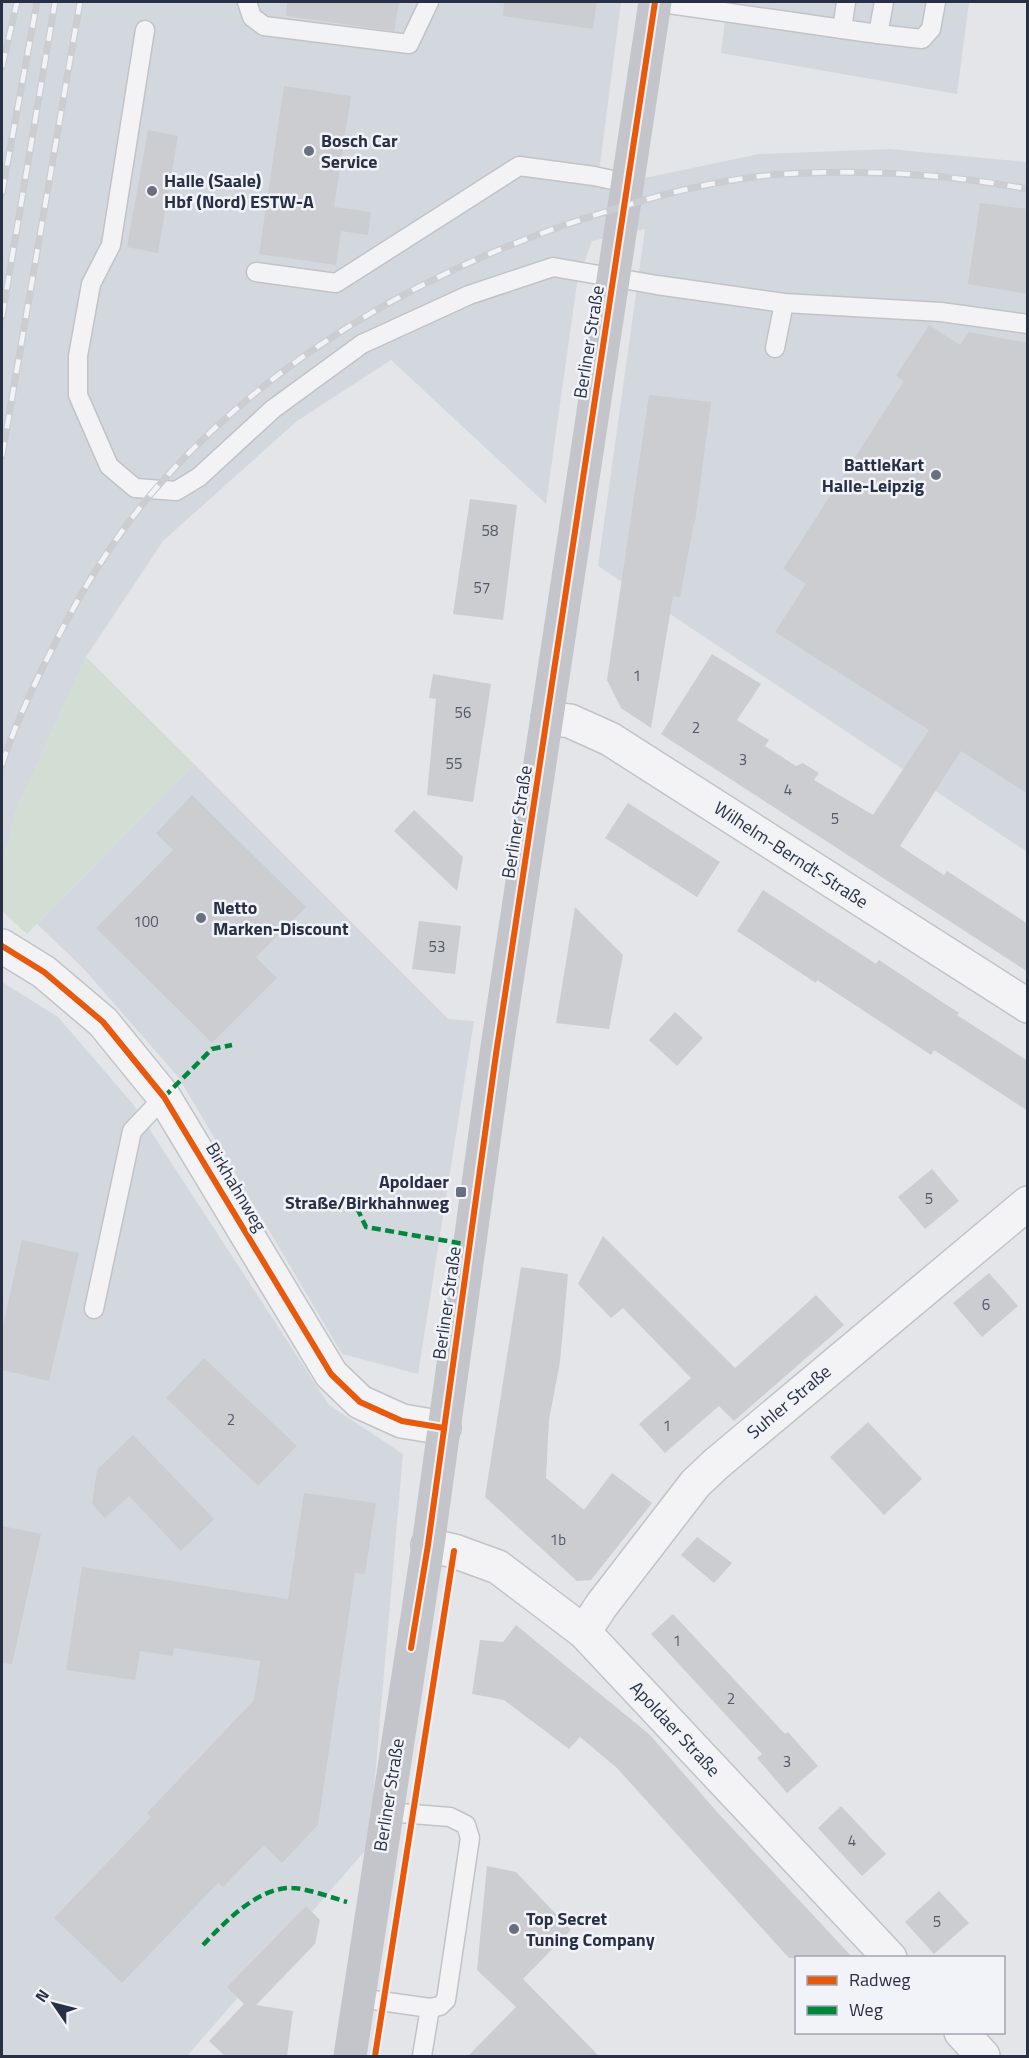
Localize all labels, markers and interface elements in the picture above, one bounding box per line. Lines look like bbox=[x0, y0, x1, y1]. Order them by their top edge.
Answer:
place label: Bosch Car Service bbox=[321, 127, 398, 175]
marker: Bosch Car Service bbox=[302, 144, 316, 158]
place label: Halle (Saale) Hbf (Nord) ESTW-A bbox=[164, 167, 314, 215]
marker: Halle (Saale) Hbf (Nord) ESTW-A bbox=[145, 184, 159, 198]
street label: Berliner Straße bbox=[566, 283, 611, 400]
place label: BattleKart Halle-Leipzig bbox=[822, 451, 924, 499]
marker: BattleKart Halle-Leipzig bbox=[929, 468, 943, 482]
house number: 58 bbox=[482, 519, 498, 542]
house number: 57 bbox=[474, 576, 490, 599]
house number: 1 bbox=[633, 664, 641, 687]
house number: 56 bbox=[455, 701, 471, 724]
house number: 2 bbox=[692, 716, 700, 739]
house number: 3 bbox=[739, 748, 747, 771]
house number: 55 bbox=[446, 752, 462, 775]
street label: Berliner Straße bbox=[494, 763, 539, 880]
house number: 4 bbox=[784, 778, 792, 801]
street label: Wilhelm-Berndt-Straße bbox=[709, 794, 874, 915]
house number: 5 bbox=[831, 807, 839, 830]
place label: Netto Marken-Discount bbox=[213, 894, 349, 942]
house number: 100 bbox=[133, 910, 159, 933]
marker: Netto Marken-Discount bbox=[194, 911, 208, 925]
house number: 53 bbox=[429, 935, 445, 958]
street label: Birkhahnweg bbox=[199, 1137, 274, 1236]
place label: Apoldaer Straße/Birkhahnweg bbox=[285, 1168, 449, 1216]
marker: Apoldaer Straße/Birkhahnweg bbox=[454, 1185, 468, 1199]
house number: 5 bbox=[925, 1187, 933, 1210]
street label: Berliner Straße bbox=[425, 1245, 468, 1361]
house number: 6 bbox=[982, 1293, 990, 1316]
street label: Suhler Straße bbox=[741, 1358, 837, 1445]
house number: 2 bbox=[227, 1408, 235, 1431]
house number: 1 bbox=[663, 1414, 671, 1437]
house number: 1b bbox=[550, 1528, 566, 1551]
house number: 1 bbox=[673, 1629, 681, 1652]
street label: Apoldaer Straße bbox=[624, 1675, 727, 1783]
house number: 2 bbox=[727, 1687, 735, 1710]
street label: Berliner Straße bbox=[366, 1736, 411, 1853]
house number: 3 bbox=[783, 1750, 791, 1773]
house number: 4 bbox=[848, 1829, 856, 1852]
place label: Top Secret Tuning Company bbox=[526, 1905, 655, 1953]
house number: 5 bbox=[933, 1910, 941, 1933]
marker: Top Secret Tuning Company bbox=[507, 1922, 521, 1936]
legend bbox=[795, 1956, 1005, 2034]
text: Radweg bbox=[849, 1966, 911, 1993]
north arrow bbox=[24, 1974, 84, 2034]
text: N bbox=[29, 1984, 55, 2007]
text: Weg bbox=[849, 1996, 883, 2023]

